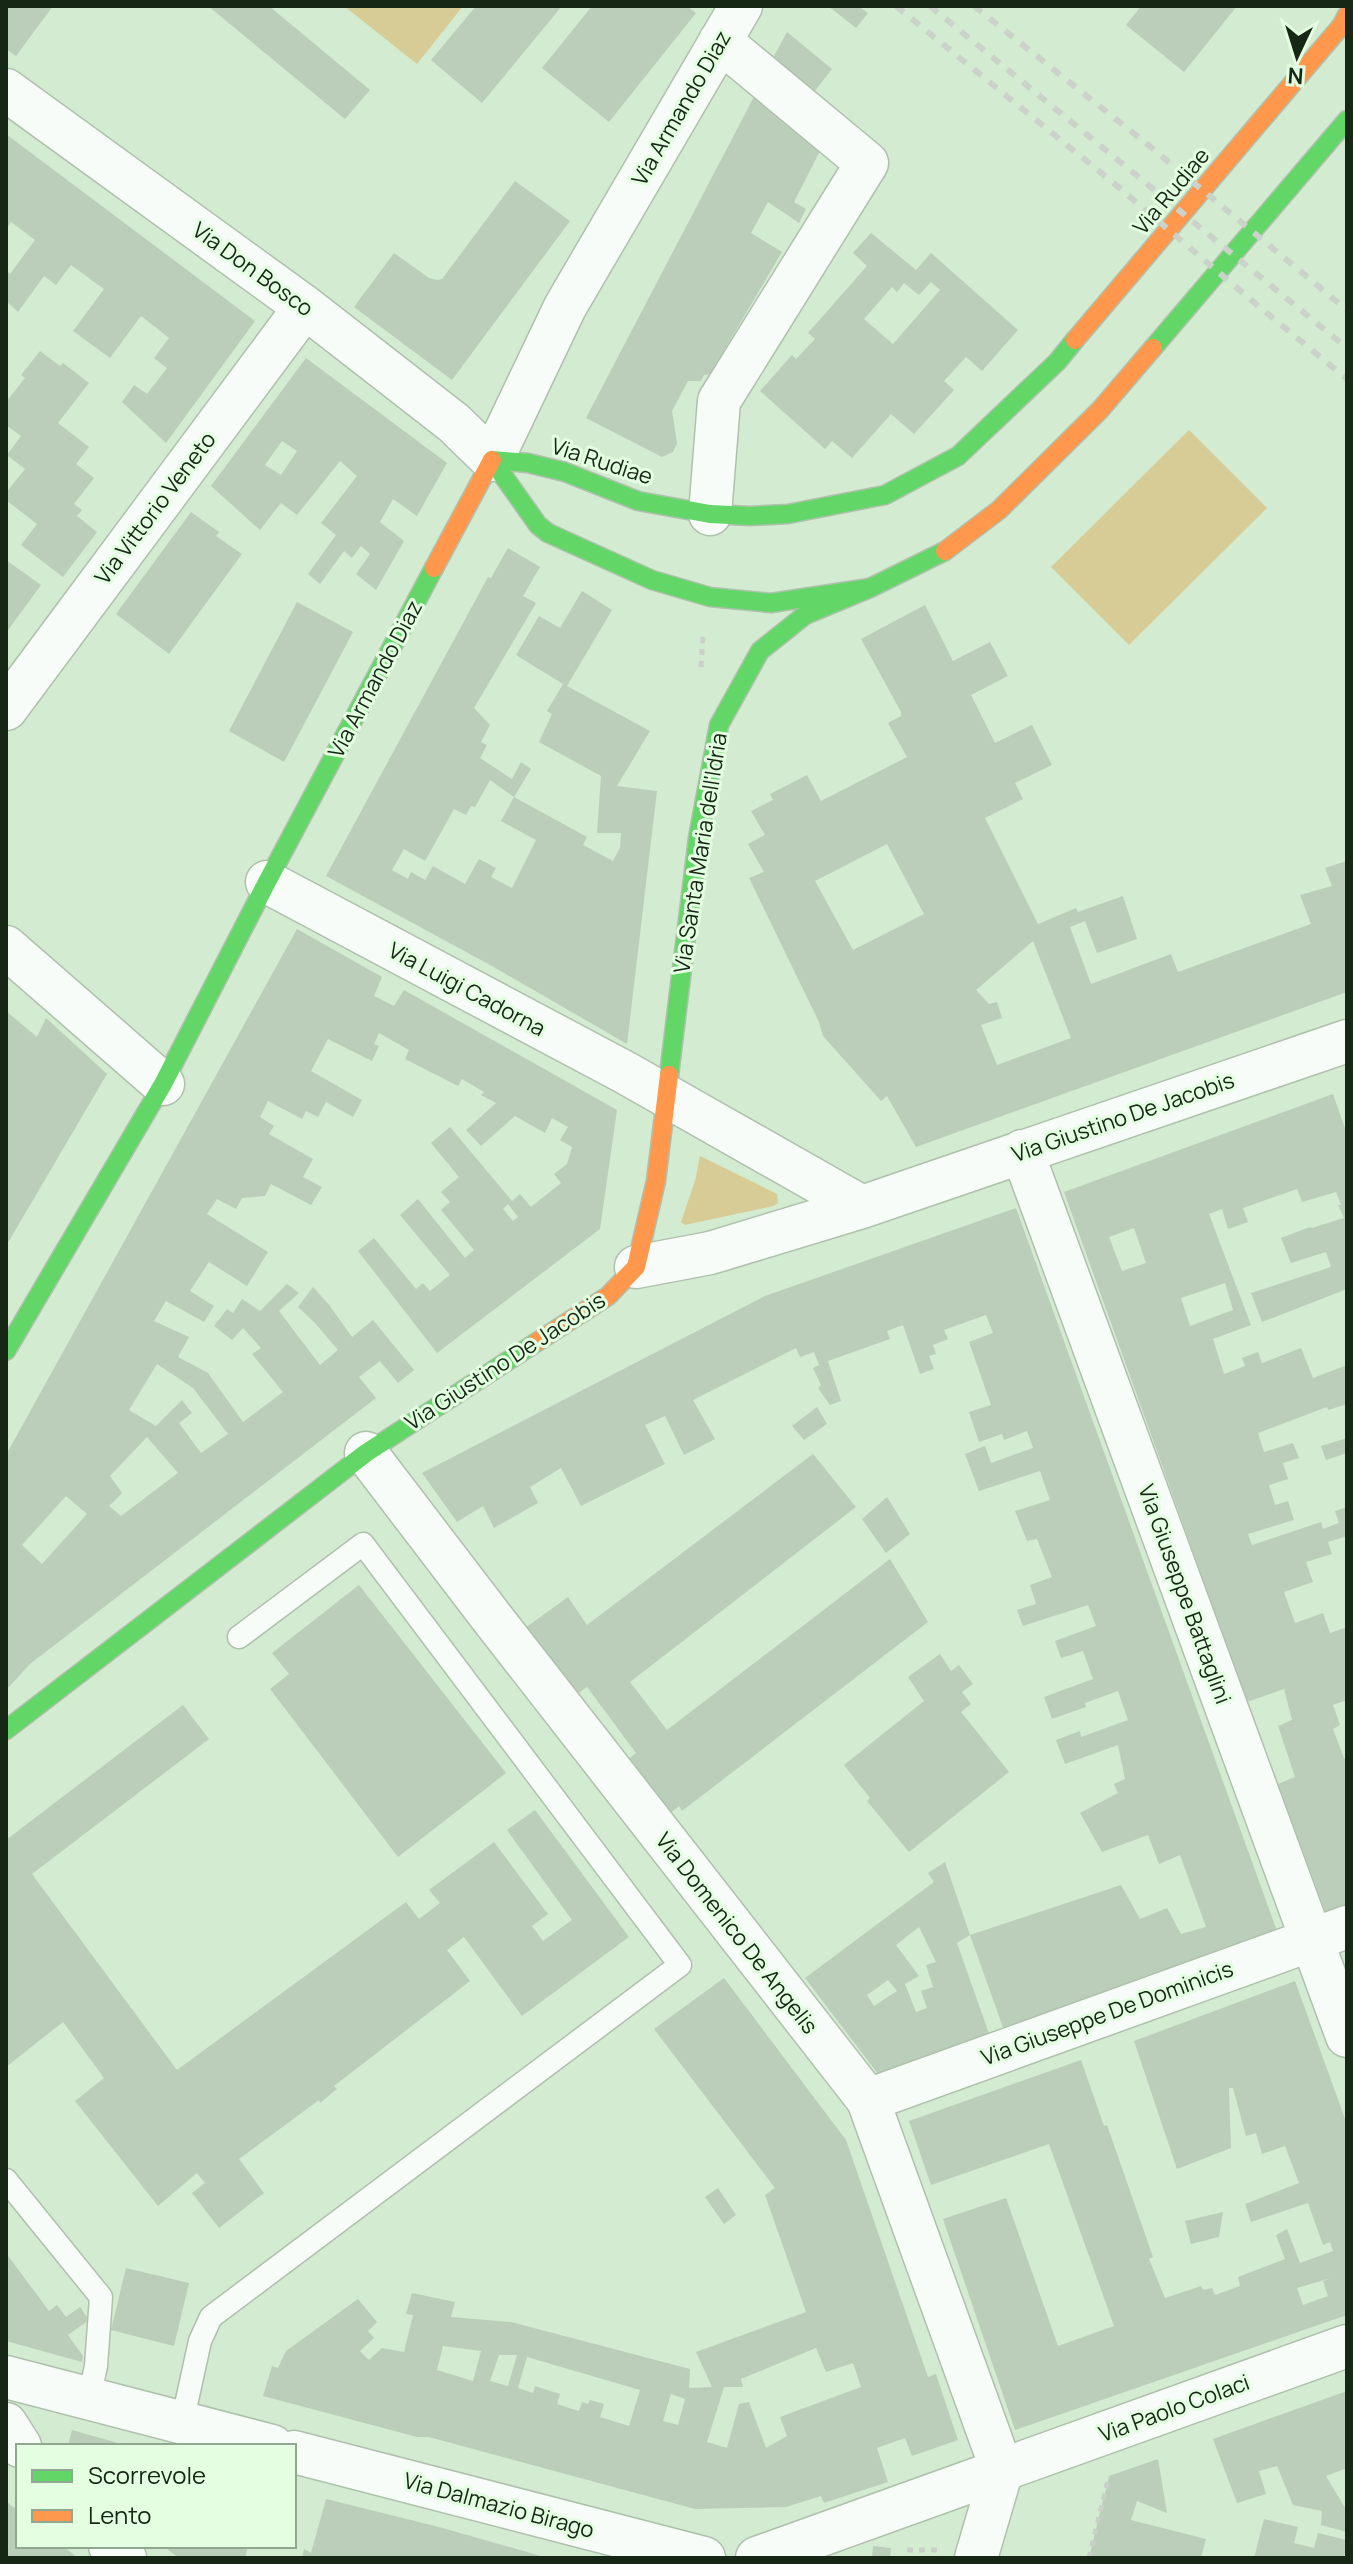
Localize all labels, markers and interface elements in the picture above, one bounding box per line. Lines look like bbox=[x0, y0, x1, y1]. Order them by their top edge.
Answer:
north arrow bbox=[1257, 16, 1337, 96]
street label: Via Armando Diaz bbox=[624, 25, 738, 191]
text: N bbox=[1287, 60, 1305, 91]
street label: Via Rudiae bbox=[1126, 141, 1216, 241]
street label: Via Don Bosco bbox=[186, 215, 320, 323]
street label: Via Vittorio Veneto bbox=[88, 425, 222, 591]
street label: Via Rudiae bbox=[548, 431, 657, 491]
street label: Via Armando Diaz bbox=[321, 595, 429, 763]
street label: Via Santa Maria dell'Idria bbox=[666, 731, 734, 975]
street label: Via Luigi Cadorna bbox=[383, 935, 551, 1043]
street label: Via Giustino De Jacobis bbox=[1008, 1065, 1238, 1169]
street label: Via Giustino De Jacobis bbox=[399, 1285, 611, 1437]
street label: Via Giuseppe Battaglini bbox=[1131, 1480, 1239, 1708]
street label: Via Domenico De Angelis bbox=[649, 1826, 825, 2040]
street label: Via Giuseppe De Dominicis bbox=[977, 1953, 1237, 2073]
street label: Via Paolo Colaci bbox=[1095, 2367, 1253, 2449]
legend bbox=[16, 2444, 296, 2548]
text: Scorrevole bbox=[88, 2458, 206, 2491]
street label: Via Dalmazio Birago bbox=[400, 2465, 598, 2545]
text: Lento bbox=[88, 2498, 152, 2531]

